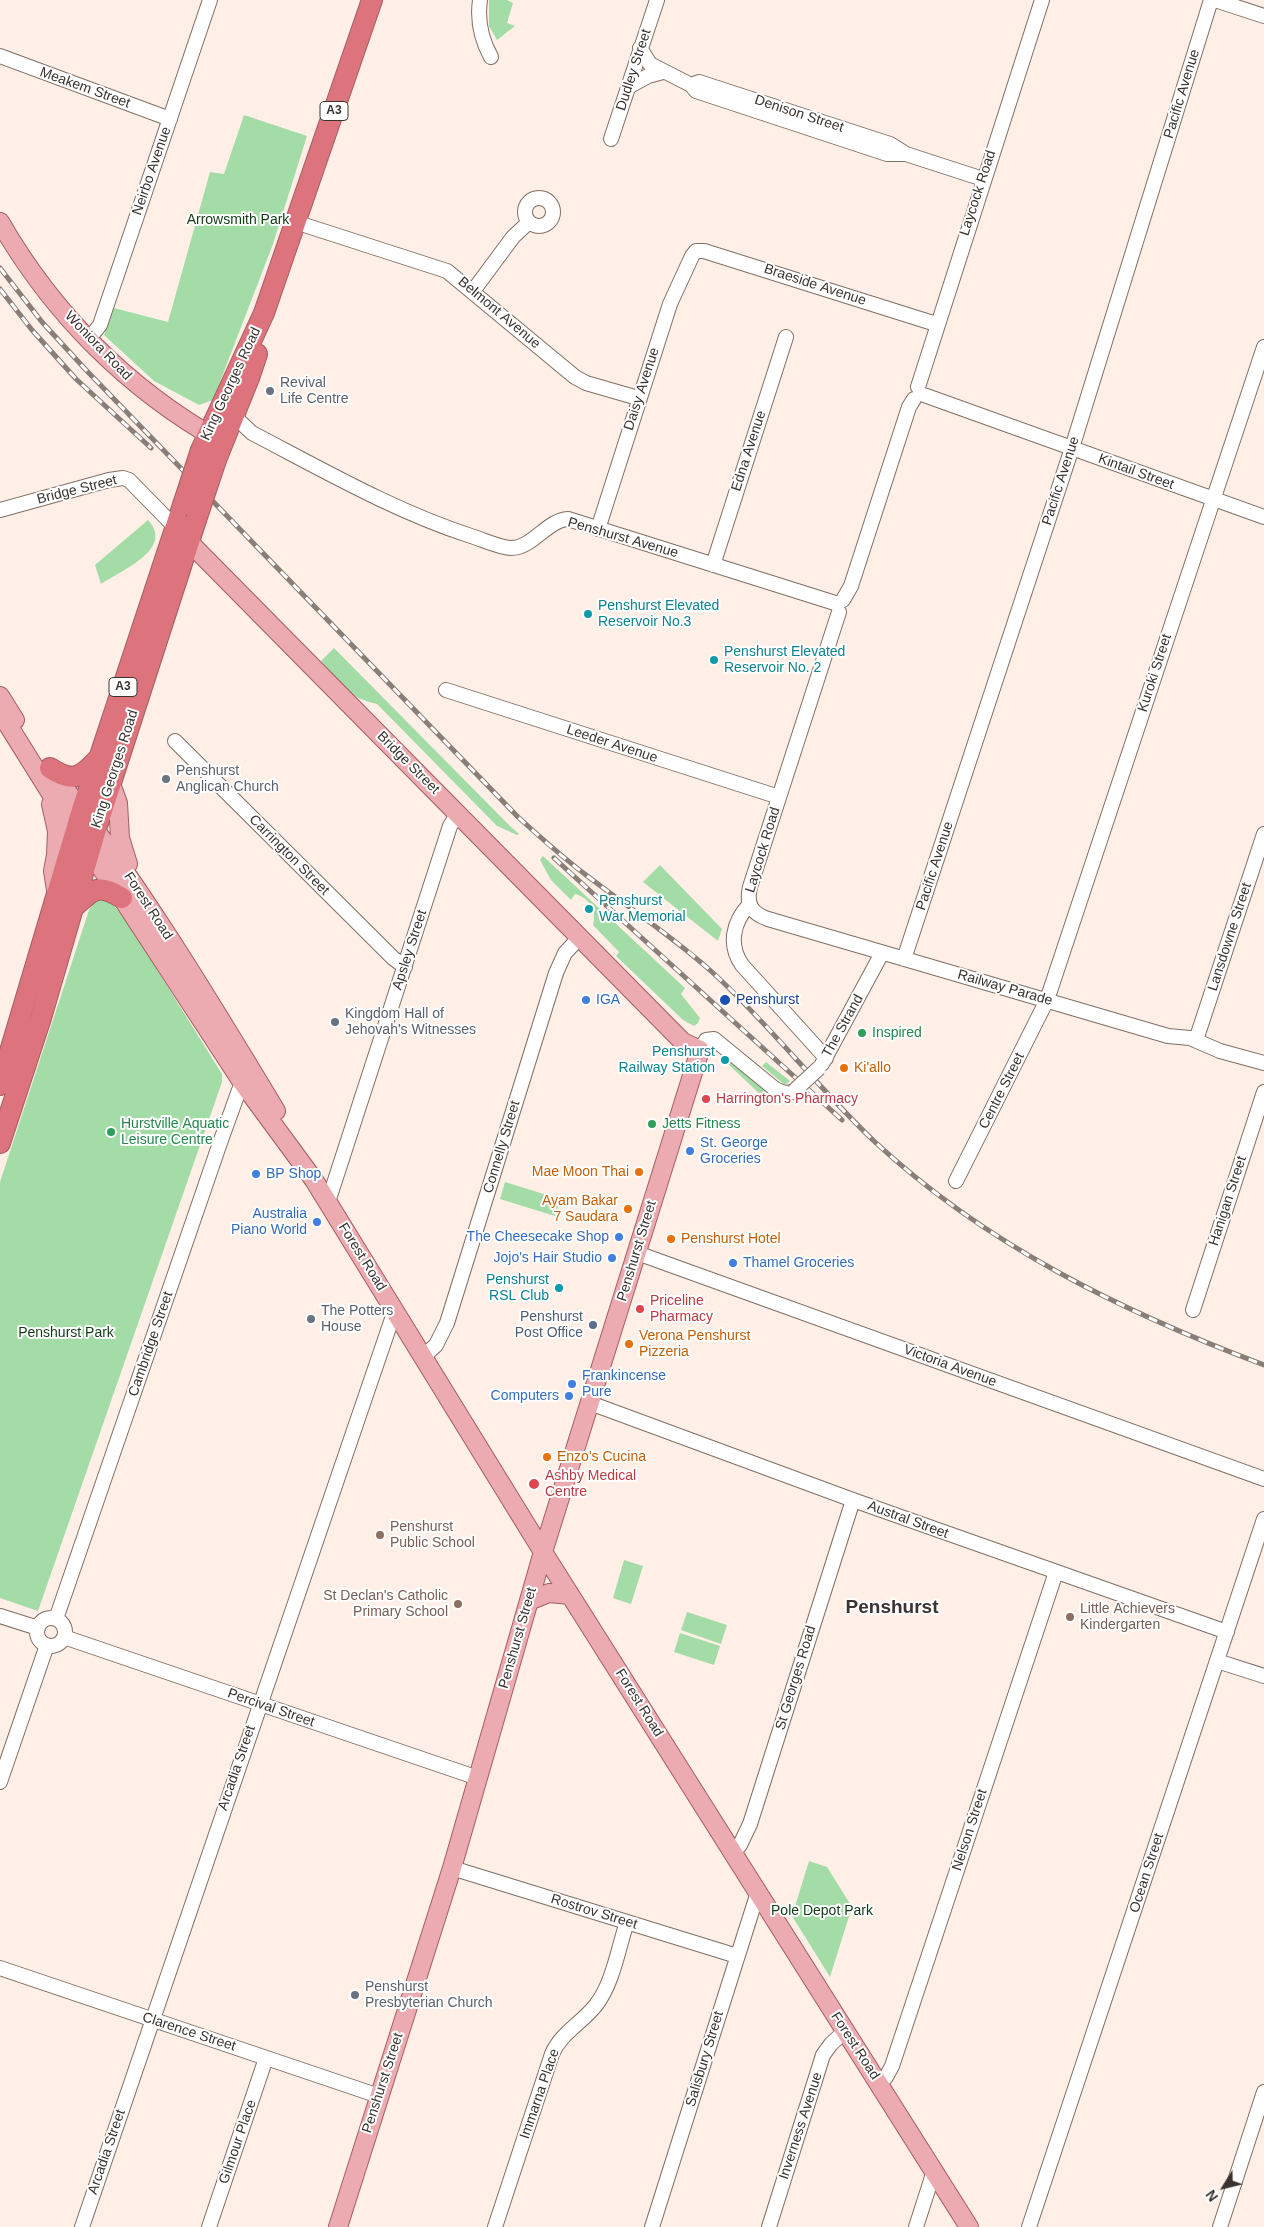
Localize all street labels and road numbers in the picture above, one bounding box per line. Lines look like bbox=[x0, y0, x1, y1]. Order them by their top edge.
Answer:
street label: Dudley Street bbox=[613, 27, 655, 113]
street label: Pacific Avenue bbox=[1160, 47, 1204, 141]
street label: Meakem Street bbox=[38, 64, 132, 112]
street label: Denison Street bbox=[752, 92, 846, 136]
road number: A3 bbox=[320, 102, 348, 120]
street label: Neirbo Avenue bbox=[129, 125, 175, 217]
street label: Laycock Road bbox=[956, 148, 1000, 238]
street label: Braeside Avenue bbox=[762, 261, 868, 309]
street label: Belmont Avenue bbox=[454, 274, 544, 352]
street label: Woniora Road bbox=[61, 308, 135, 384]
street label: King Georges Road bbox=[197, 325, 265, 443]
street label: Daisy Avenue bbox=[621, 345, 663, 433]
street label: Edna Avenue bbox=[728, 409, 770, 493]
street label: Pacific Avenue bbox=[1039, 434, 1083, 528]
street label: Kintail Street bbox=[1096, 451, 1176, 493]
street label: Bridge Street bbox=[35, 472, 119, 508]
street label: Penshurst Avenue bbox=[566, 514, 680, 562]
street label: Kuroki Street bbox=[1135, 632, 1175, 714]
road number: A3 bbox=[109, 678, 137, 696]
street label: King Georges Road bbox=[88, 708, 142, 830]
street label: Leeder Avenue bbox=[564, 721, 660, 767]
street label: Bridge Street bbox=[373, 728, 443, 798]
street label: Laycock Road bbox=[742, 805, 784, 895]
street label: Carrington Street bbox=[245, 811, 333, 899]
street label: Pacific Avenue bbox=[913, 819, 957, 913]
street label: Forest Road bbox=[120, 869, 176, 943]
street label: Lansdowne Street bbox=[1205, 881, 1255, 993]
street label: Apsley Street bbox=[389, 908, 431, 992]
street label: Railway Parade bbox=[956, 966, 1054, 1010]
street label: The Strand bbox=[819, 992, 867, 1060]
street label: Centre Street bbox=[976, 1050, 1028, 1132]
street label: Connelly Street bbox=[480, 1099, 524, 1195]
street label: Hanigan Street bbox=[1206, 1154, 1250, 1248]
street label: Penshurst Street bbox=[614, 1199, 660, 1303]
street label: Forest Road bbox=[334, 1220, 390, 1294]
street label: Cambridge Street bbox=[125, 1289, 177, 1399]
street label: Victoria Avenue bbox=[901, 1341, 999, 1391]
street label: Austral Street bbox=[865, 1498, 951, 1542]
street label: Penshurst Street bbox=[496, 1586, 540, 1690]
street label: St Georges Road bbox=[772, 1624, 820, 1732]
street label: Forest Road bbox=[611, 1666, 667, 1740]
street label: Percival Street bbox=[225, 1685, 317, 1731]
street label: Arcadia Street bbox=[215, 1723, 259, 1813]
street label: Nelson Street bbox=[949, 1787, 991, 1873]
street label: Ocean Street bbox=[1126, 1831, 1168, 1915]
street label: Rostrov Street bbox=[549, 1891, 639, 1933]
street label: Clarence Street bbox=[140, 2009, 238, 2055]
street label: Salisbury Street bbox=[683, 2009, 727, 2109]
street label: Forest Road bbox=[827, 2009, 883, 2083]
street label: Penshurst Street bbox=[359, 2031, 407, 2135]
street label: Immarna Place bbox=[517, 2047, 563, 2141]
street label: Inverness Avenue bbox=[776, 2070, 826, 2182]
street label: Gilmour Place bbox=[216, 2098, 260, 2186]
street label: Arcadia Street bbox=[85, 2107, 129, 2197]

